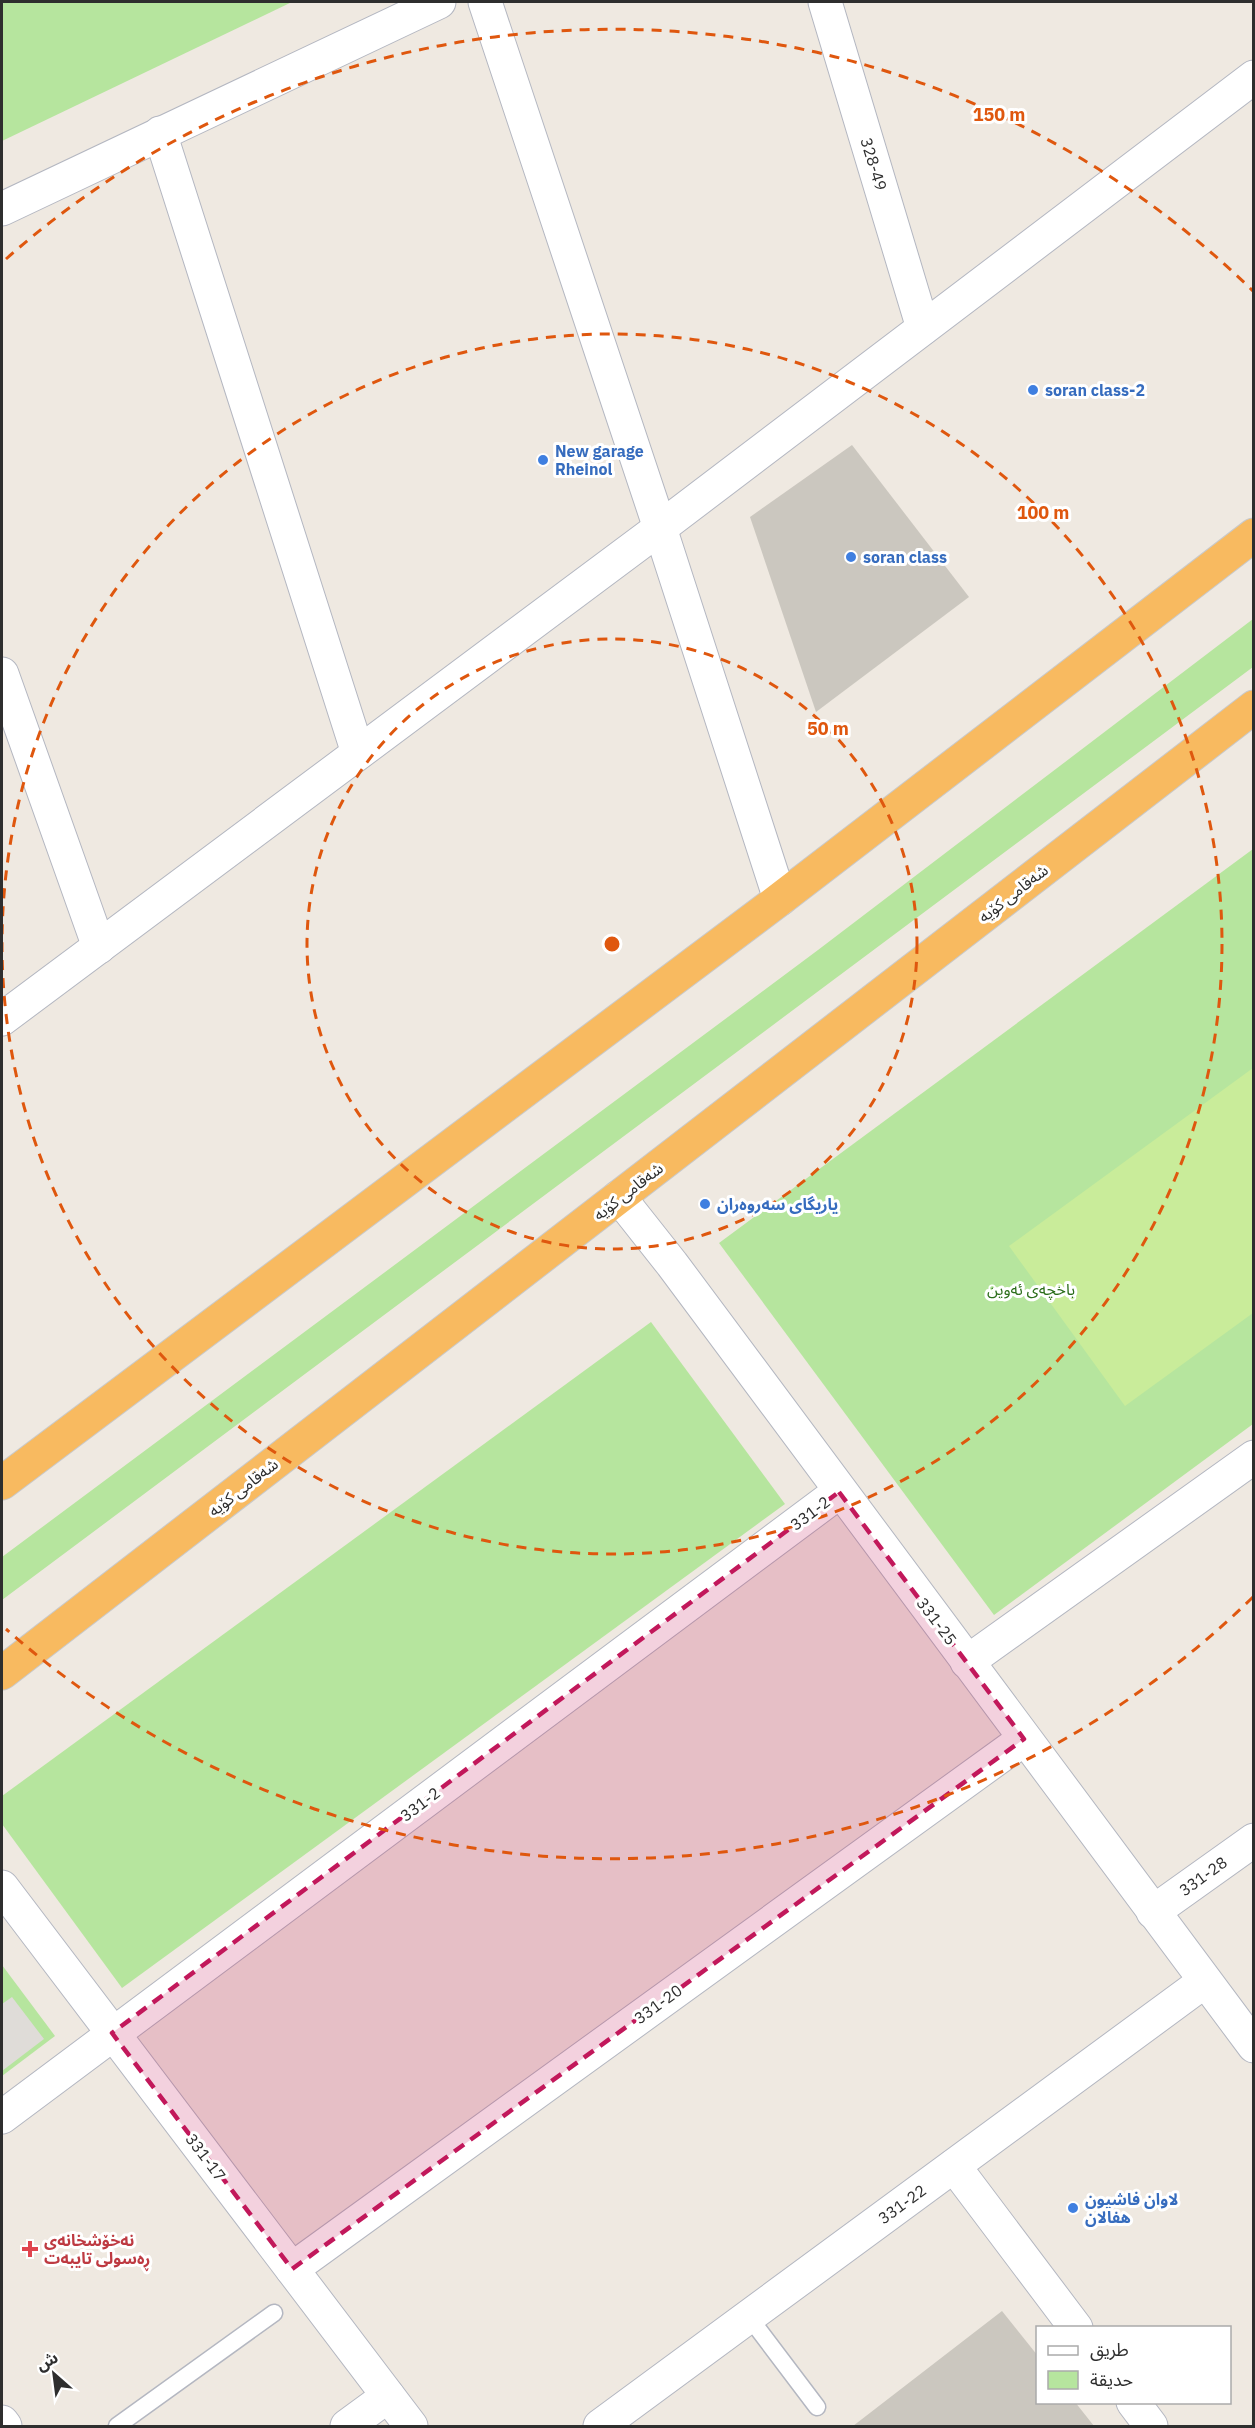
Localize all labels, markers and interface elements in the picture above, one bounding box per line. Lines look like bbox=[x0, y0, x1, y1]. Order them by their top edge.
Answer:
text: 150 m bbox=[973, 103, 1025, 126]
street label: 328-49 bbox=[856, 135, 892, 193]
place label: soran class-2 bbox=[1045, 380, 1145, 400]
marker: soran class-2 bbox=[1026, 383, 1040, 397]
place label: New garage Rheinol bbox=[555, 441, 644, 479]
marker: New garage Rheinol bbox=[536, 453, 550, 467]
text: 100 m bbox=[1017, 501, 1069, 524]
place label: soran class bbox=[863, 547, 947, 567]
marker: soran class bbox=[844, 550, 858, 564]
text: 50 m bbox=[807, 717, 849, 740]
street label: شەقامی کۆیە bbox=[974, 860, 1052, 926]
centre of rings bbox=[602, 934, 622, 954]
street label: شەقامی کۆیە bbox=[589, 1158, 667, 1224]
place label: یاریگای سەروەران bbox=[717, 1194, 838, 1214]
marker: یاریگای سەروەران bbox=[698, 1197, 712, 1211]
park label: باخچەی ئەوین bbox=[987, 1279, 1075, 1300]
street label: شەقامی کۆیە bbox=[204, 1454, 282, 1520]
street label: 331-2 bbox=[786, 1492, 834, 1534]
street label: 331-25 bbox=[913, 1593, 961, 1649]
street label: 331-2 bbox=[396, 1783, 444, 1825]
street label: 331-28 bbox=[1175, 1852, 1231, 1900]
street label: 331-20 bbox=[630, 1980, 686, 2028]
street label: 331-17 bbox=[182, 2129, 230, 2185]
street label: 331-22 bbox=[874, 2180, 930, 2228]
place label: لاوان فاشيون هفالان bbox=[1085, 2189, 1178, 2227]
marker: لاوان فاشيون هفالان bbox=[1066, 2201, 1080, 2215]
place label: نەخۆشخانەی ڕەسولی تایبەت bbox=[44, 2230, 150, 2272]
marker: نەخۆشخانەی ڕەسولی تایبەت bbox=[21, 2240, 39, 2258]
legend bbox=[1036, 2326, 1231, 2404]
text: طريق bbox=[1090, 2338, 1129, 2361]
north arrow bbox=[24, 2344, 84, 2404]
text: ش bbox=[33, 2347, 61, 2375]
text: حديقة bbox=[1090, 2368, 1133, 2391]

